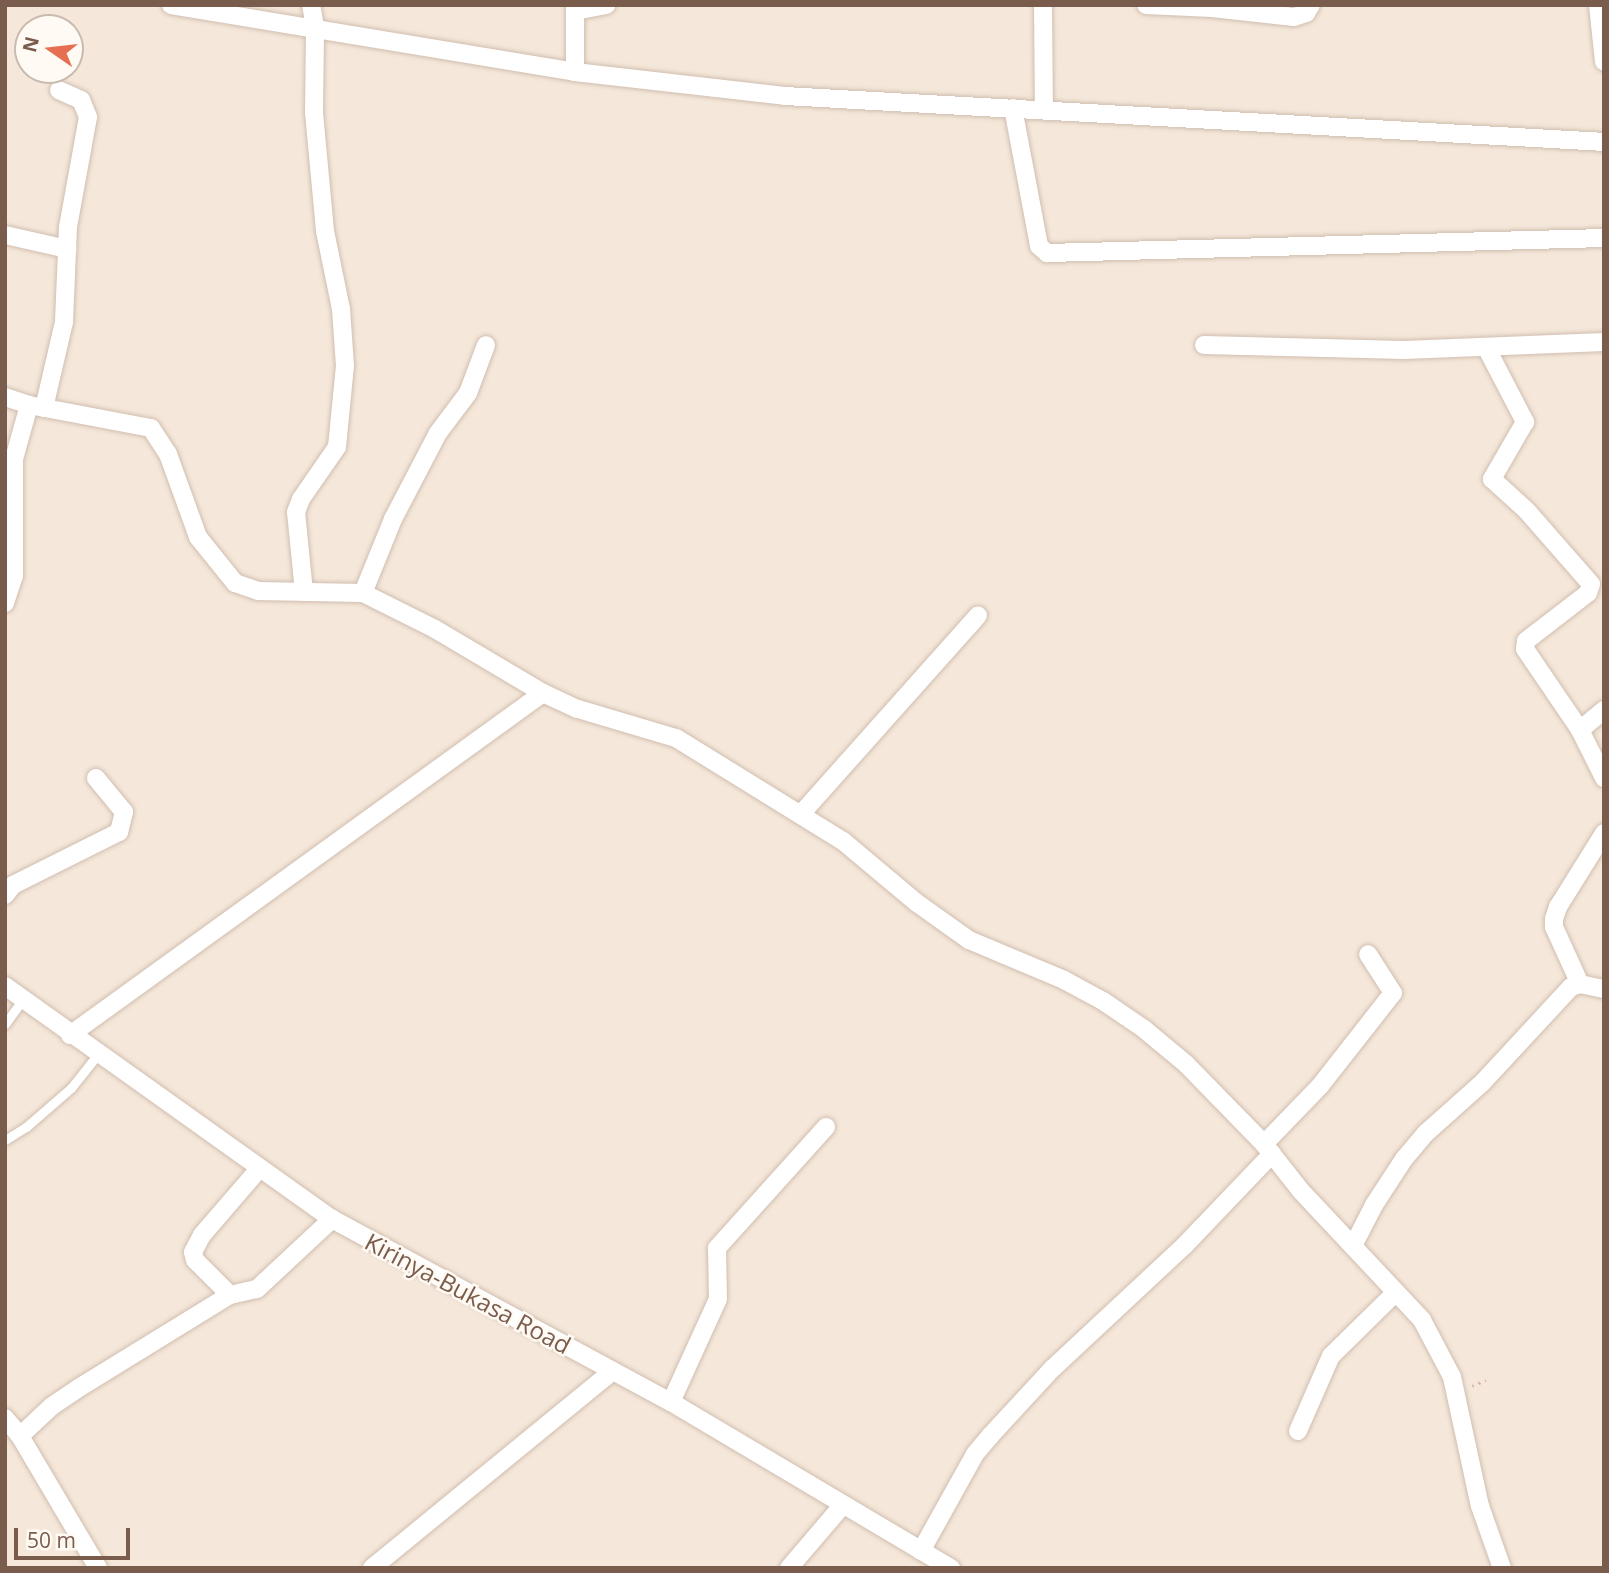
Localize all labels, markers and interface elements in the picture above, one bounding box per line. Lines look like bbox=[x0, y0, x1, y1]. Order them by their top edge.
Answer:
north arrow bbox=[14, 14, 84, 84]
text: N bbox=[16, 34, 45, 55]
street label: Kirinya-Bukasa Road bbox=[360, 1227, 576, 1359]
scale bar bbox=[18, 1514, 133, 1558]
text: 50 m bbox=[27, 1526, 76, 1554]

